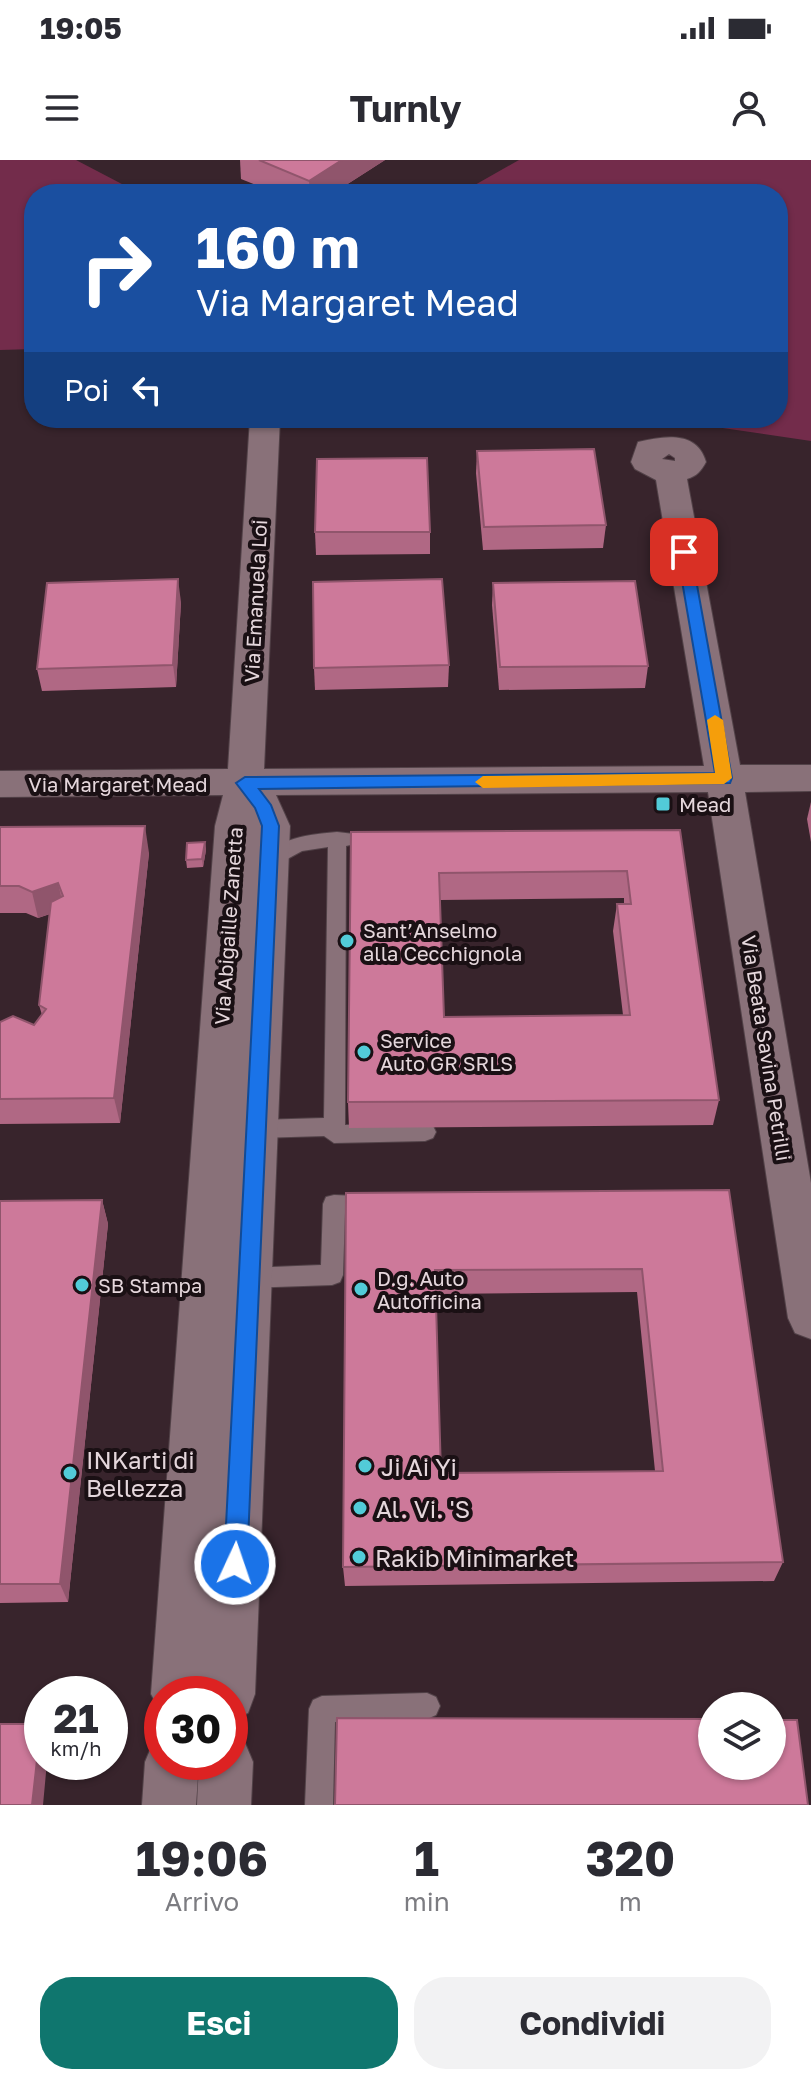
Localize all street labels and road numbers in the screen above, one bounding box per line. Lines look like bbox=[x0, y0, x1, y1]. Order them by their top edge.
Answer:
street label: Via Emanuela Loi bbox=[239, 519, 271, 683]
street label: Via Margaret Mead bbox=[28, 772, 208, 796]
street label: Via Abigaille Zanetta bbox=[209, 826, 247, 1026]
street label: Via Beata Savina Petrilli bbox=[737, 933, 797, 1163]

